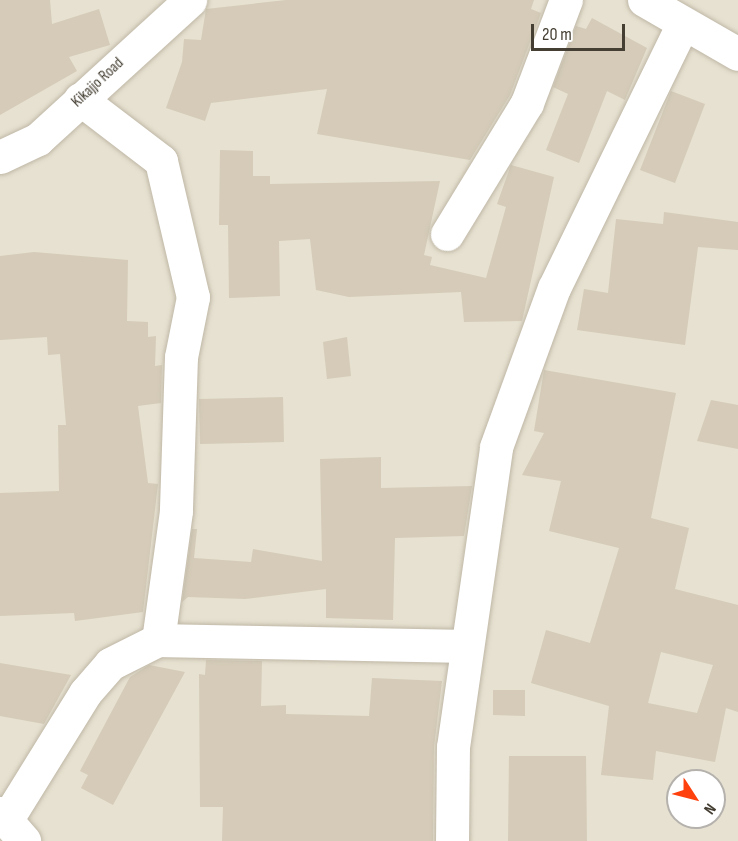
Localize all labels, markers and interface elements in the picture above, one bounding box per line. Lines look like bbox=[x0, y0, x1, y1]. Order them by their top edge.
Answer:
scale bar bbox=[534, 12, 628, 50]
text: 20 m bbox=[542, 24, 572, 45]
street label: Kikajjo Road bbox=[68, 54, 128, 112]
north arrow bbox=[666, 769, 726, 829]
text: N bbox=[699, 800, 720, 818]

